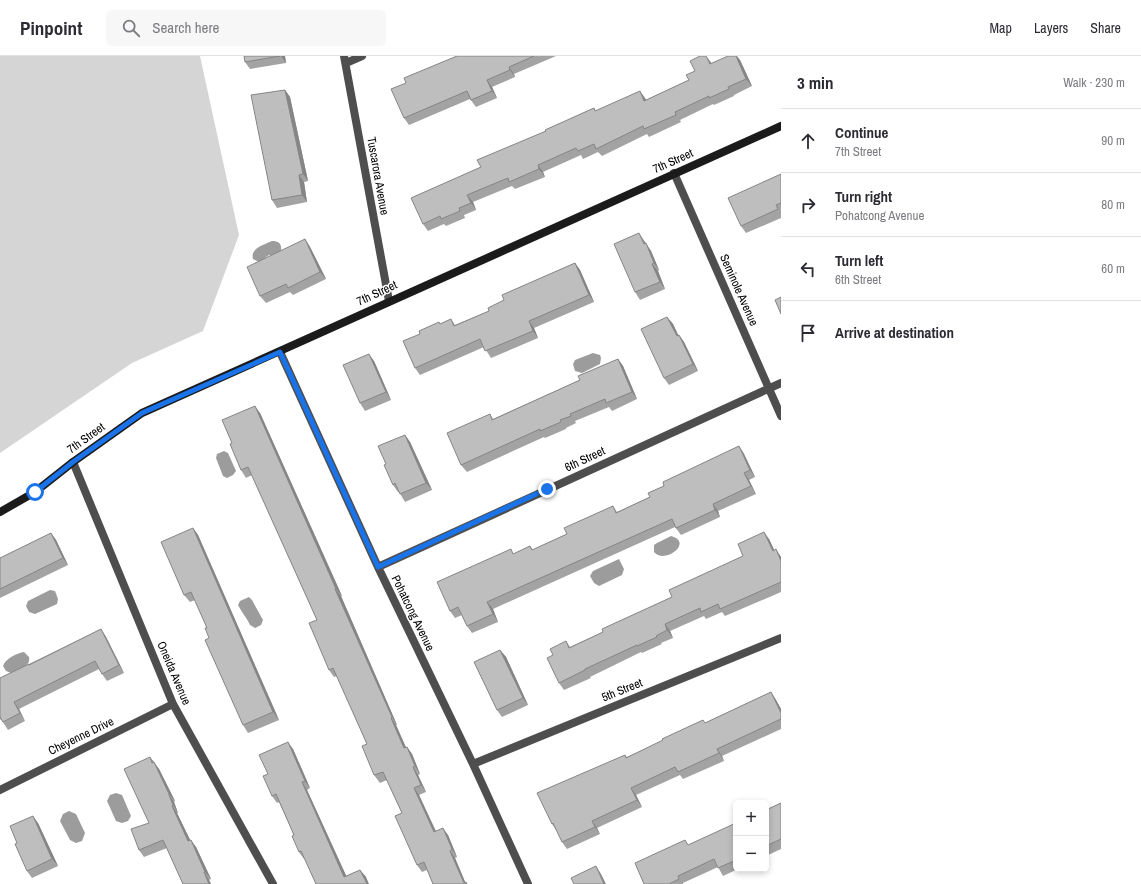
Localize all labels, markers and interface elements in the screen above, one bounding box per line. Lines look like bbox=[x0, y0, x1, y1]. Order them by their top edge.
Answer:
search box bbox=[106, 10, 386, 46]
text: Pinpoint bbox=[20, 15, 82, 41]
icon: search bbox=[120, 17, 142, 39]
text: Search here bbox=[152, 17, 219, 38]
text: Map bbox=[990, 19, 1012, 37]
text: Layers bbox=[1034, 19, 1068, 37]
text: Share bbox=[1090, 19, 1121, 37]
text: 3 min bbox=[797, 71, 833, 94]
text: Walk · 230 m bbox=[1063, 74, 1125, 91]
text: Continue bbox=[835, 122, 888, 143]
icon: ahead bbox=[797, 130, 819, 152]
text: 90 m bbox=[1101, 132, 1125, 149]
street label: Tuscarora Avenue bbox=[363, 136, 393, 216]
text: 7th Street bbox=[835, 143, 881, 160]
street label: 7th Street bbox=[650, 145, 696, 177]
text: Turn right bbox=[835, 186, 892, 207]
icon: right bbox=[797, 194, 819, 216]
text: 80 m bbox=[1101, 196, 1125, 213]
text: Pohatcong Avenue bbox=[835, 207, 924, 224]
text: Turn left bbox=[835, 250, 883, 271]
street label: Seminole Avenue bbox=[716, 252, 762, 328]
icon: left bbox=[797, 258, 819, 280]
text: 60 m bbox=[1101, 260, 1125, 277]
text: 6th Street bbox=[835, 271, 881, 288]
street label: 7th Street bbox=[354, 277, 400, 309]
icon: arrive bbox=[797, 322, 819, 344]
text: Arrive at destination bbox=[835, 322, 954, 343]
street label: 7th Street bbox=[64, 419, 108, 457]
street label: 6th Street bbox=[562, 443, 608, 475]
route end bbox=[538, 480, 556, 498]
route start bbox=[26, 483, 44, 501]
street label: Pohatcong Avenue bbox=[388, 572, 438, 654]
street label: Oneida Avenue bbox=[153, 639, 195, 707]
street label: 5th Street bbox=[599, 674, 645, 705]
street label: Cheyenne Drive bbox=[46, 713, 116, 759]
map controls bbox=[733, 800, 769, 872]
button: + bbox=[733, 800, 769, 836]
button: − bbox=[733, 836, 769, 872]

